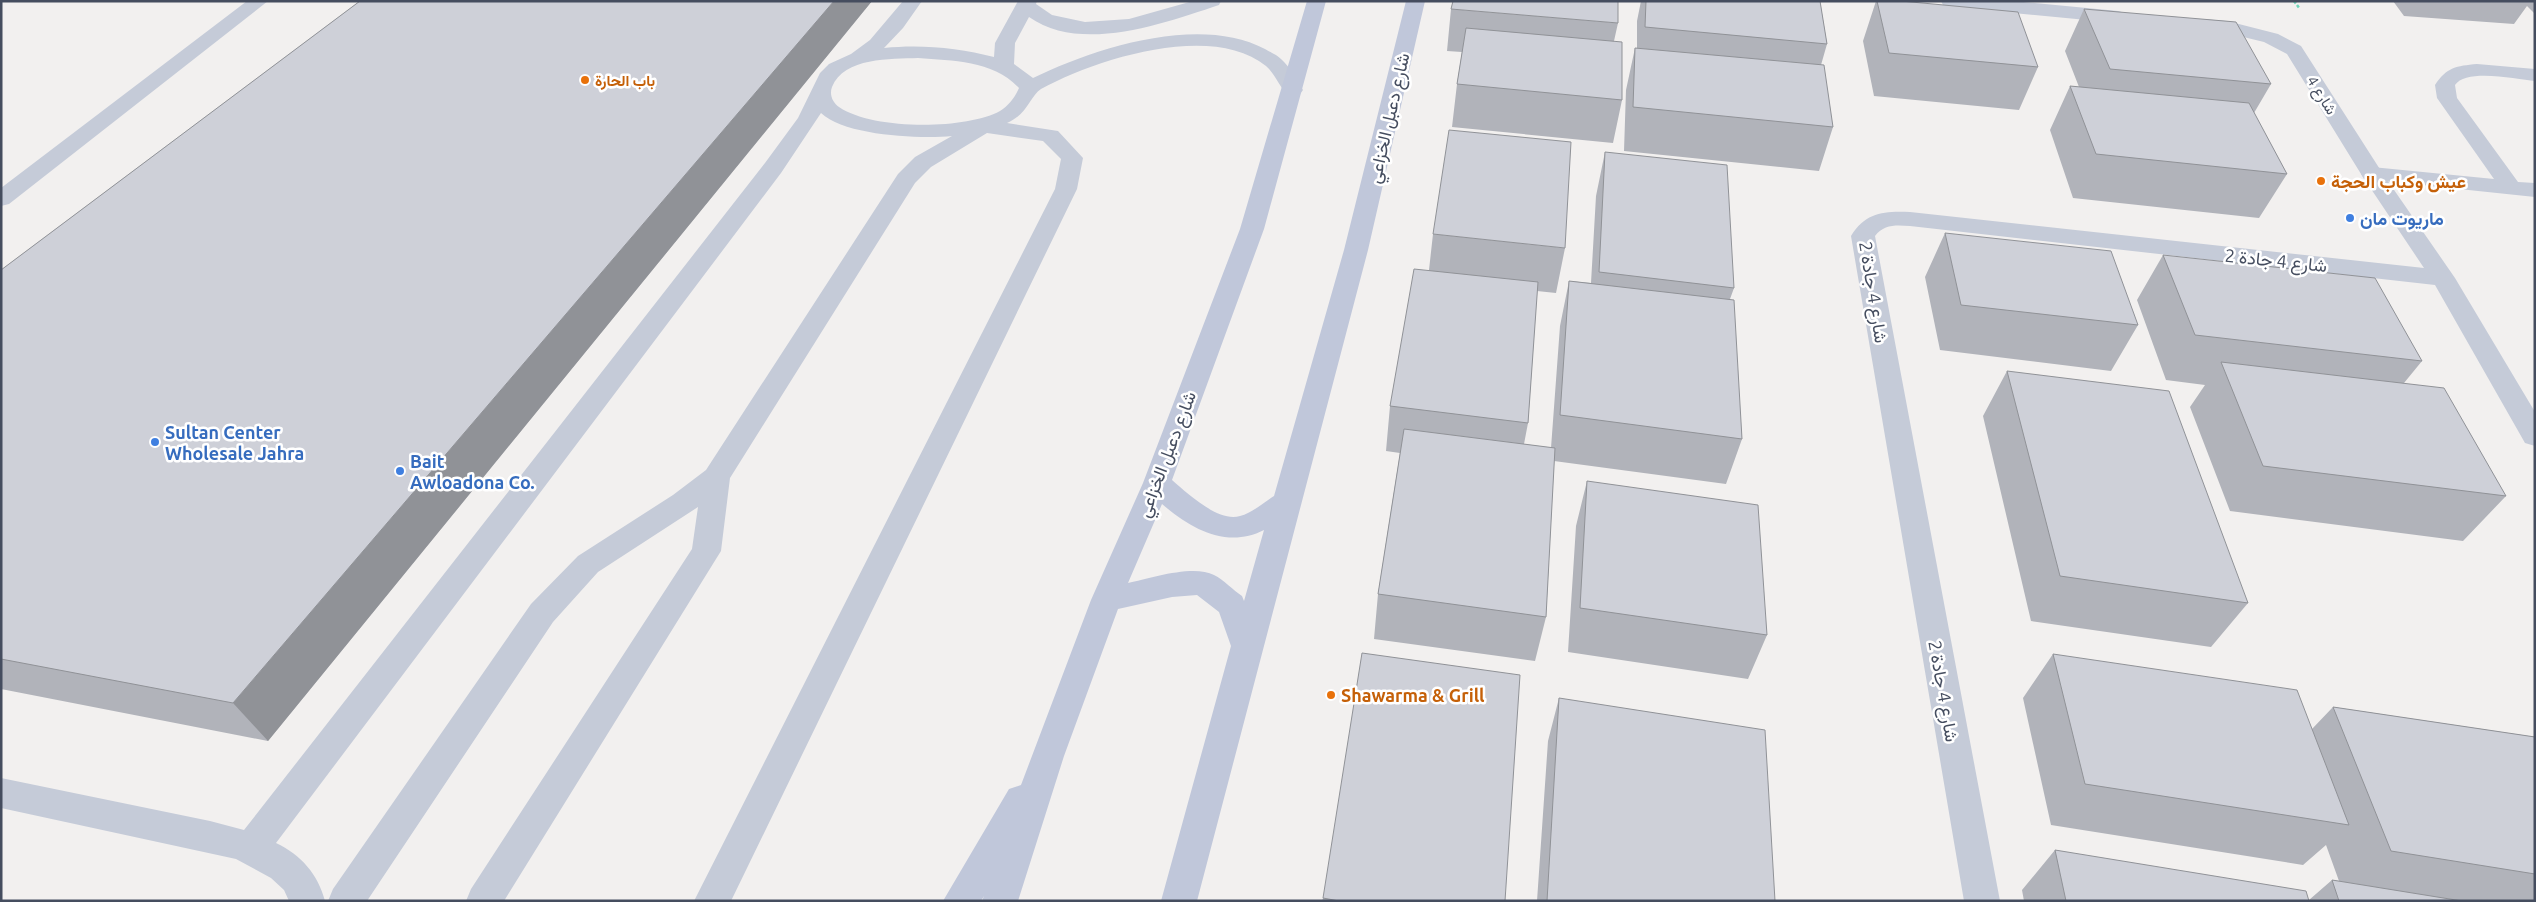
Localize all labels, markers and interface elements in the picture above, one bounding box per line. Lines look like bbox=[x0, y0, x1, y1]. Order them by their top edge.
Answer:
street label: شارع دعبل الخزاعي bbox=[1363, 51, 1419, 187]
place label: باب الحارة bbox=[595, 72, 655, 90]
street label: شارع 4 bbox=[2301, 73, 2340, 119]
marker: باب الحارة bbox=[579, 74, 591, 86]
place label: عيش وكباب الحجة bbox=[2331, 171, 2466, 193]
marker: عيش وكباب الحجة bbox=[2315, 175, 2327, 187]
place label: ماريوت مان bbox=[2360, 208, 2444, 230]
marker: ماريوت مان bbox=[2344, 212, 2356, 224]
street label: شارع 4 جادة 2 bbox=[1853, 240, 1892, 345]
street label: شارع 4 جادة 2 bbox=[2224, 245, 2328, 278]
street label: شارع دعبل الخزاعي bbox=[1133, 388, 1205, 522]
place label: Sultan Center Wholesale Jahra bbox=[165, 422, 304, 463]
marker: Sultan Center Wholesale Jahra bbox=[149, 436, 161, 448]
place label: Bait Awloadona Co. bbox=[410, 451, 535, 492]
marker: Bait Awloadona Co. bbox=[394, 465, 406, 477]
street label: شارع 4 جادة 2 bbox=[1922, 639, 1963, 744]
place label: Shawarma & Grill bbox=[1341, 685, 1485, 705]
marker: Shawarma & Grill bbox=[1325, 689, 1337, 701]

